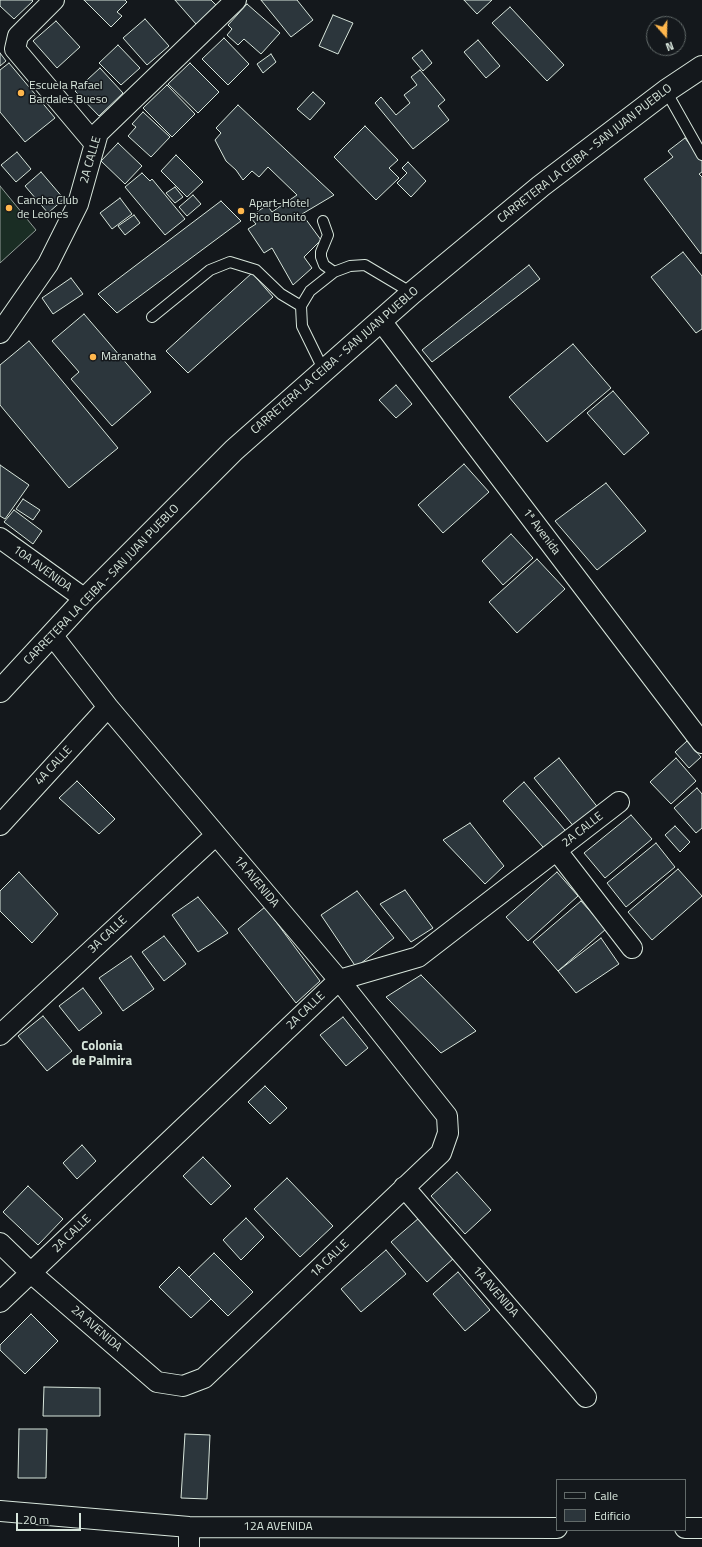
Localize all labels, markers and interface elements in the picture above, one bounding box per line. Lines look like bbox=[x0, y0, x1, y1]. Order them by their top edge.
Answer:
north arrow bbox=[646, 16, 686, 56]
text: N bbox=[663, 38, 676, 55]
place label: Escuela Rafael Bardales Bueso bbox=[29, 79, 108, 107]
street label: CARRETERA LA CEIBA - SAN JUAN PUEBLO bbox=[495, 81, 675, 227]
marker: Escuela Rafael Bardales Bueso bbox=[16, 88, 26, 98]
street label: 2A CALLE bbox=[77, 135, 105, 185]
place label: Cancha Club de Leones bbox=[17, 194, 78, 222]
place label: Apart-Hotel Pico Bonito bbox=[249, 197, 309, 225]
marker: Cancha Club de Leones bbox=[4, 203, 14, 213]
marker: Apart-Hotel Pico Bonito bbox=[236, 206, 246, 216]
street label: CARRETERA LA CEIBA - SAN JUAN PUEBLO bbox=[248, 284, 422, 438]
place label: Maranatha bbox=[101, 350, 156, 364]
marker: Maranatha bbox=[88, 352, 98, 362]
street label: CARRETERA LA CEIBA - SAN JUAN PUEBLO bbox=[21, 502, 183, 668]
street label: 1ª Avenida bbox=[519, 506, 563, 558]
street label: 10A AVENIDA bbox=[10, 543, 74, 595]
street label: 4A CALLE bbox=[32, 743, 76, 789]
street label: 2A CALLE bbox=[560, 809, 606, 851]
street label: 1A AVENIDA bbox=[230, 853, 282, 911]
street label: 3A CALLE bbox=[85, 913, 131, 957]
street label: 2A CALLE bbox=[284, 989, 328, 1033]
district label: Colonia de Palmira bbox=[72, 1039, 132, 1070]
street label: 2A CALLE bbox=[50, 1212, 94, 1256]
street label: 1A CALLE bbox=[308, 1237, 352, 1281]
street label: 1A AVENIDA bbox=[469, 1264, 521, 1320]
street label: 2A AVENIDA bbox=[68, 1303, 124, 1355]
legend bbox=[556, 1479, 686, 1531]
text: Calle bbox=[594, 1486, 618, 1505]
scale bar bbox=[18, 1505, 83, 1531]
text: Edificio bbox=[594, 1506, 630, 1525]
text: 20 m bbox=[23, 1510, 49, 1529]
street label: 12A AVENIDA bbox=[243, 1520, 313, 1534]

